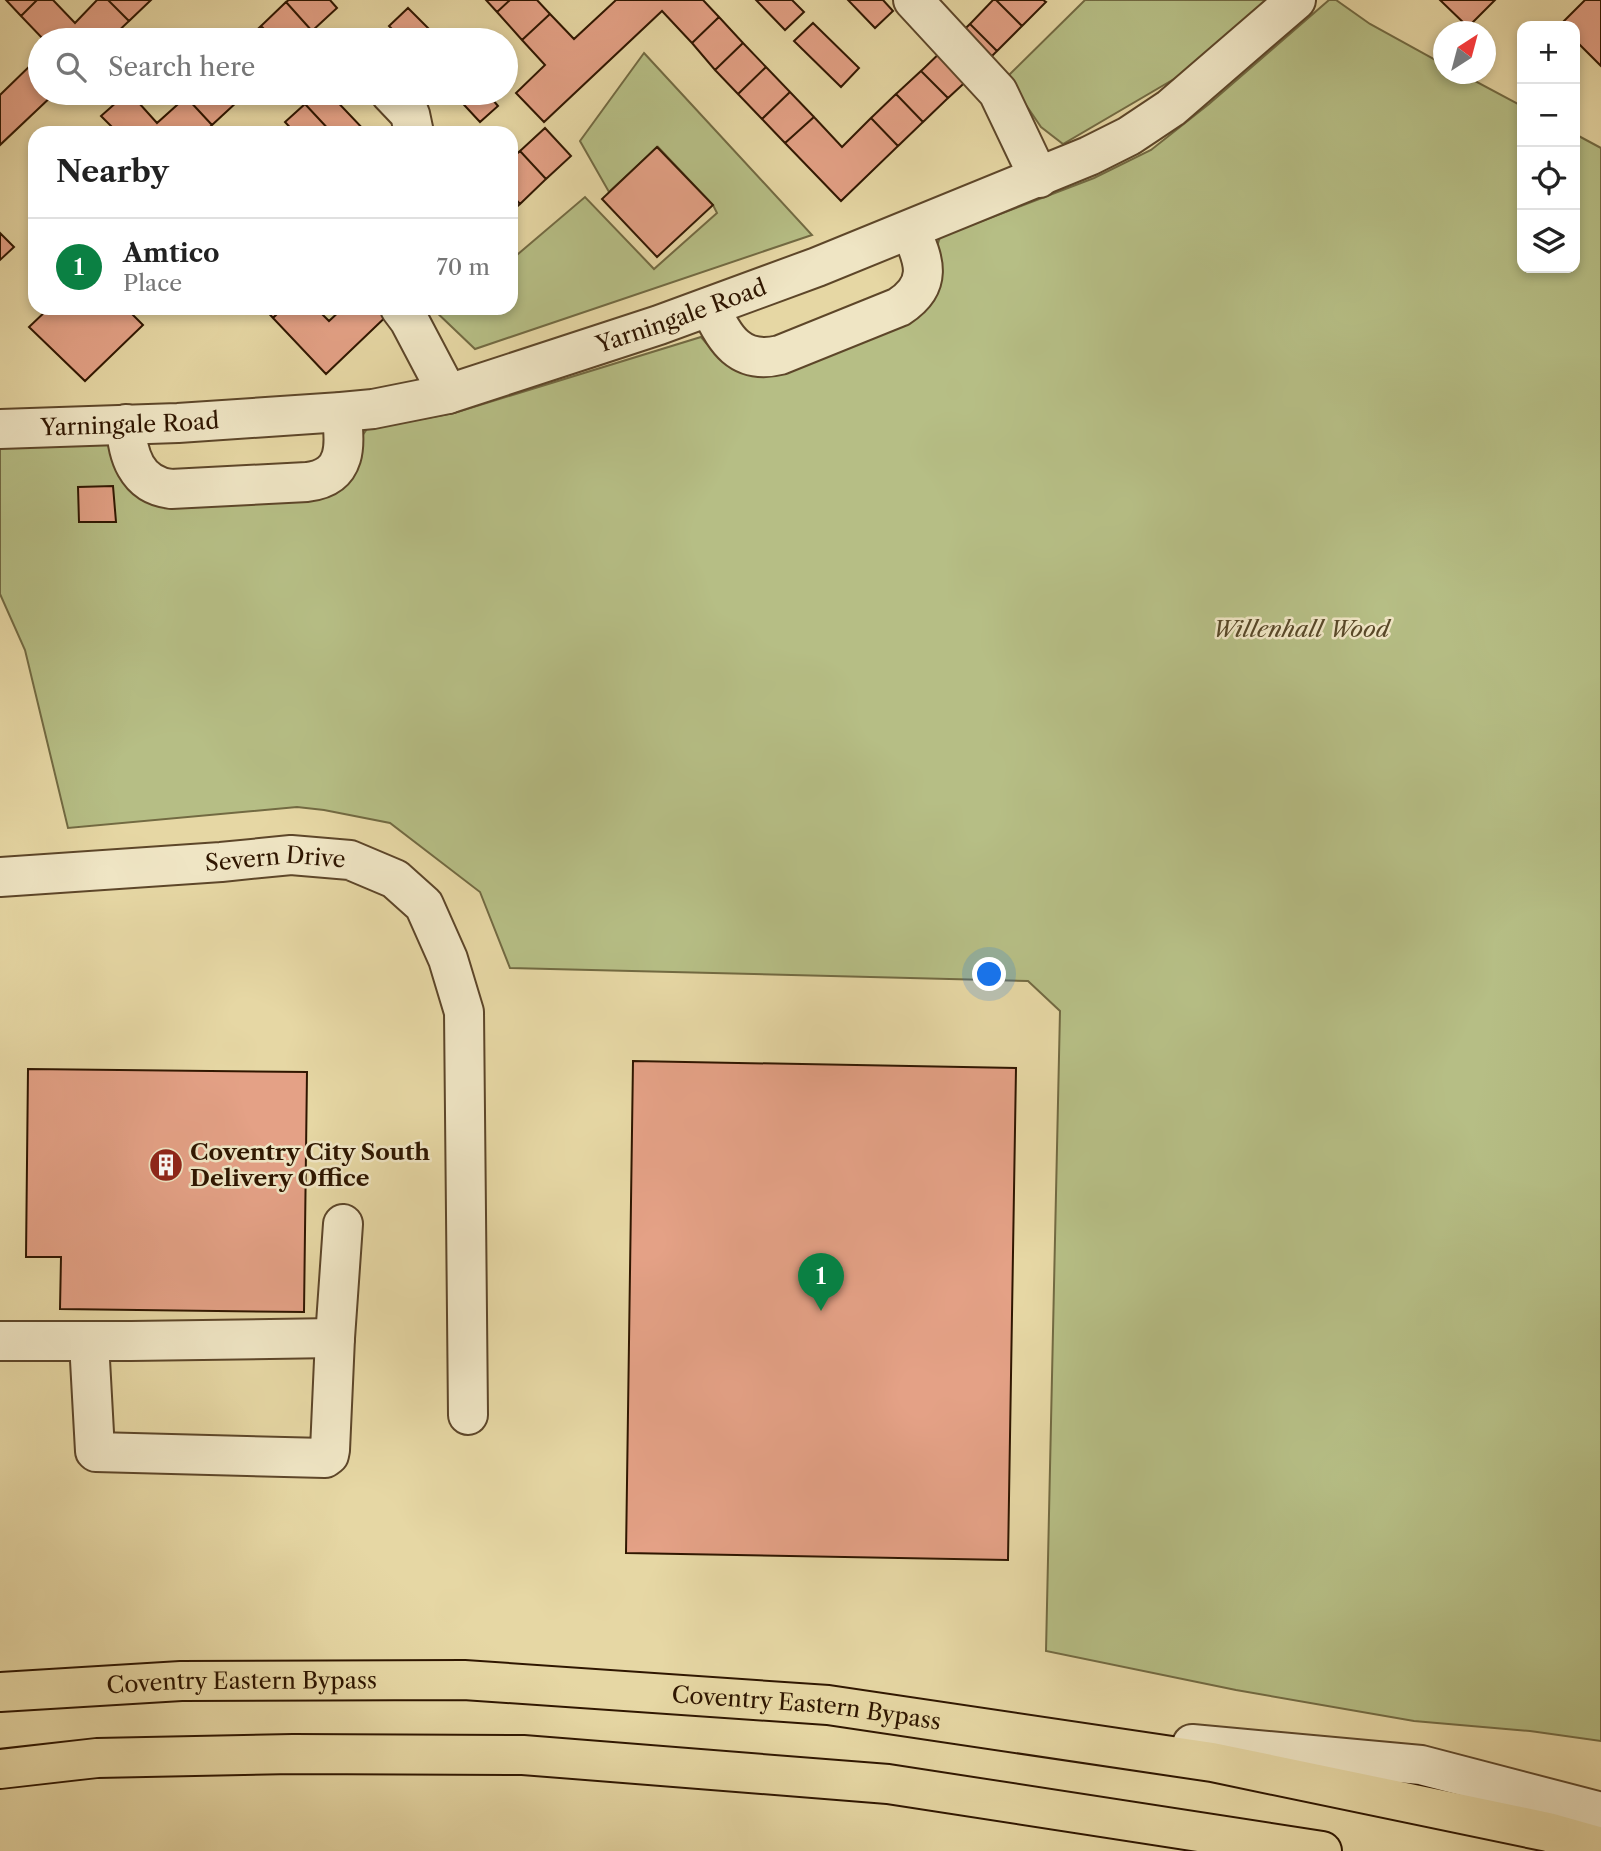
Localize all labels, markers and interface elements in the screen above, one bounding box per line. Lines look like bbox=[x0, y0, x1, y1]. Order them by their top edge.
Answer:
north arrow bbox=[1433, 21, 1496, 84]
map controls bbox=[1517, 21, 1580, 273]
button: + bbox=[1517, 21, 1580, 84]
search box bbox=[28, 28, 518, 105]
icon: search bbox=[52, 48, 90, 86]
text: Search here bbox=[108, 51, 255, 83]
button: − bbox=[1517, 84, 1580, 147]
button: locate bbox=[1517, 147, 1580, 210]
text: Nearby bbox=[56, 153, 169, 190]
button: layers bbox=[1517, 210, 1580, 273]
text: Amtico bbox=[123, 237, 220, 269]
text: 1 bbox=[74, 253, 84, 281]
text: 70 m bbox=[437, 253, 490, 281]
text: Place bbox=[123, 269, 182, 297]
street label: Yarningale Road bbox=[591, 273, 770, 359]
street label: Yarningale Road bbox=[39, 406, 220, 442]
park label: Willenhall Wood bbox=[1212, 615, 1392, 643]
street label: Severn Drive bbox=[204, 841, 347, 877]
your location bbox=[972, 957, 1006, 991]
place label: Coventry City South Delivery Office bbox=[190, 1138, 430, 1192]
building icon: Coventry City South Delivery Office bbox=[147, 1146, 185, 1184]
pin: 1 bbox=[798, 1253, 844, 1311]
street label: Coventry Eastern Bypass bbox=[106, 1666, 377, 1699]
street label: Coventry Eastern Bypass bbox=[671, 1680, 943, 1736]

